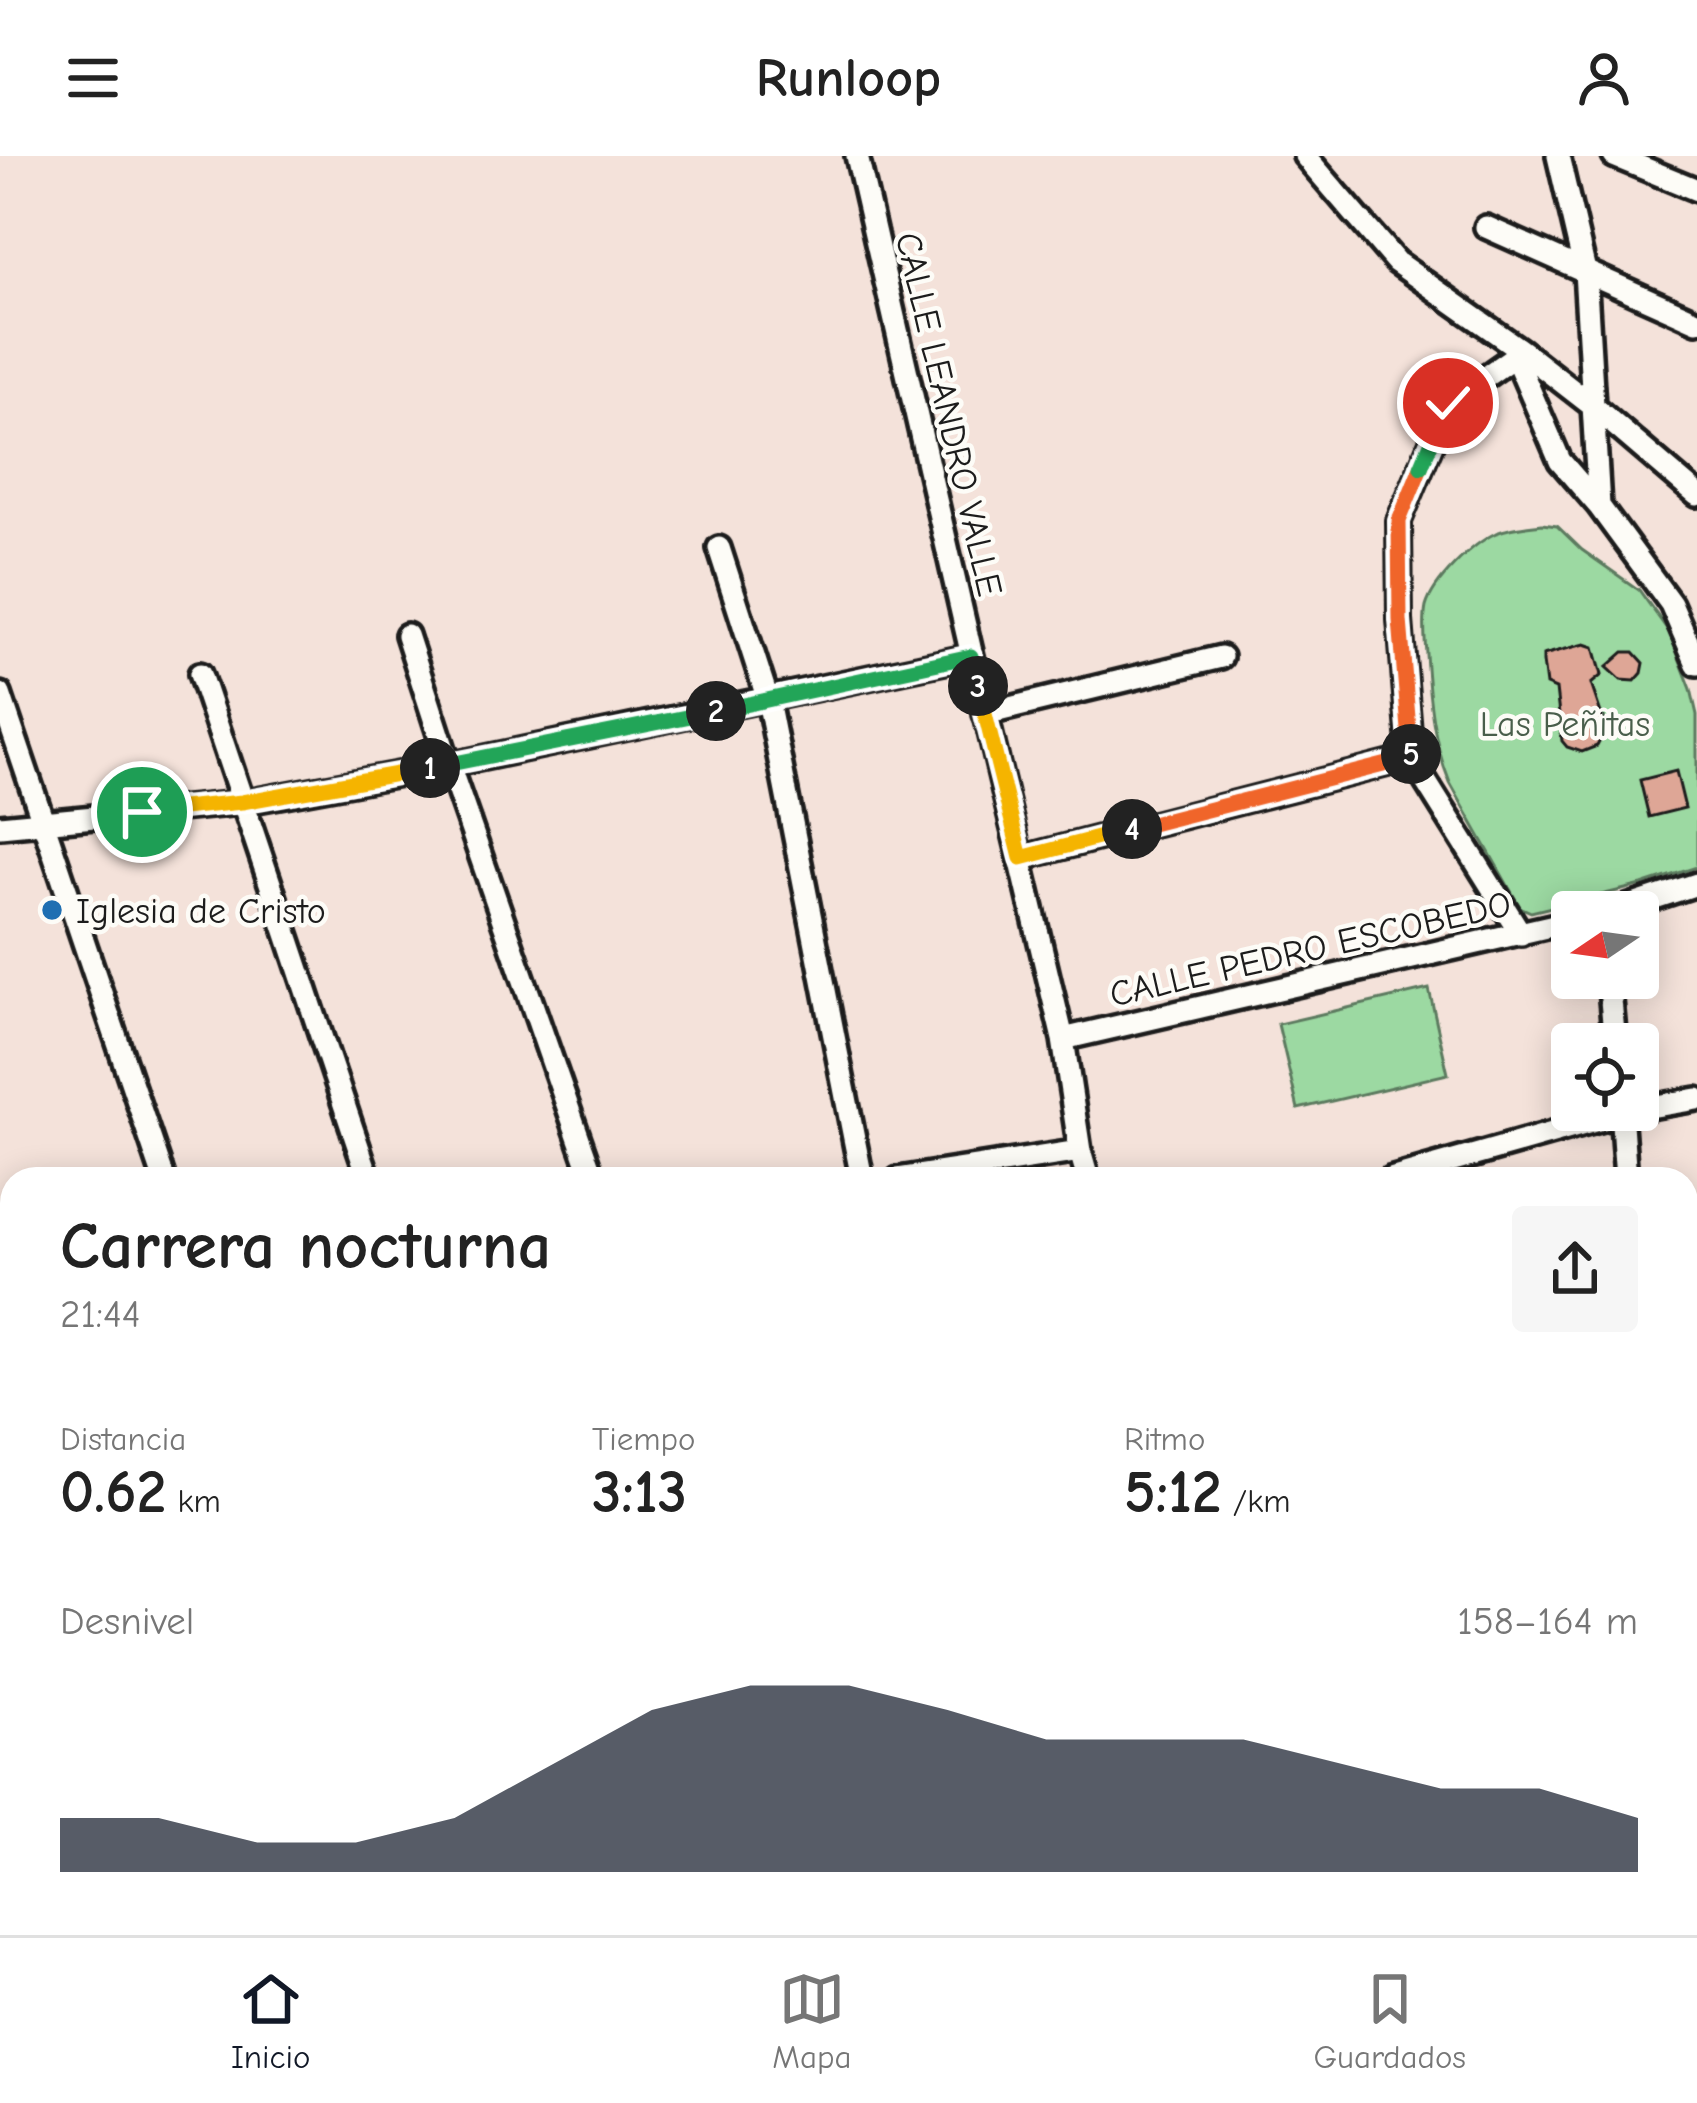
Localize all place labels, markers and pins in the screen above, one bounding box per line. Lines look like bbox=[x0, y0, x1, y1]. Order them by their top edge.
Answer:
pin bbox=[1397, 352, 1499, 454]
pin: 3 bbox=[948, 656, 1008, 716]
pin: 2 bbox=[686, 681, 746, 741]
pin: 5 bbox=[1381, 724, 1441, 784]
pin: 1 bbox=[400, 738, 460, 798]
pin bbox=[91, 761, 193, 863]
pin: 4 bbox=[1102, 799, 1162, 859]
place label: Iglesia de Cristo bbox=[76, 891, 326, 932]
marker: Iglesia de Cristo bbox=[39, 897, 65, 923]

